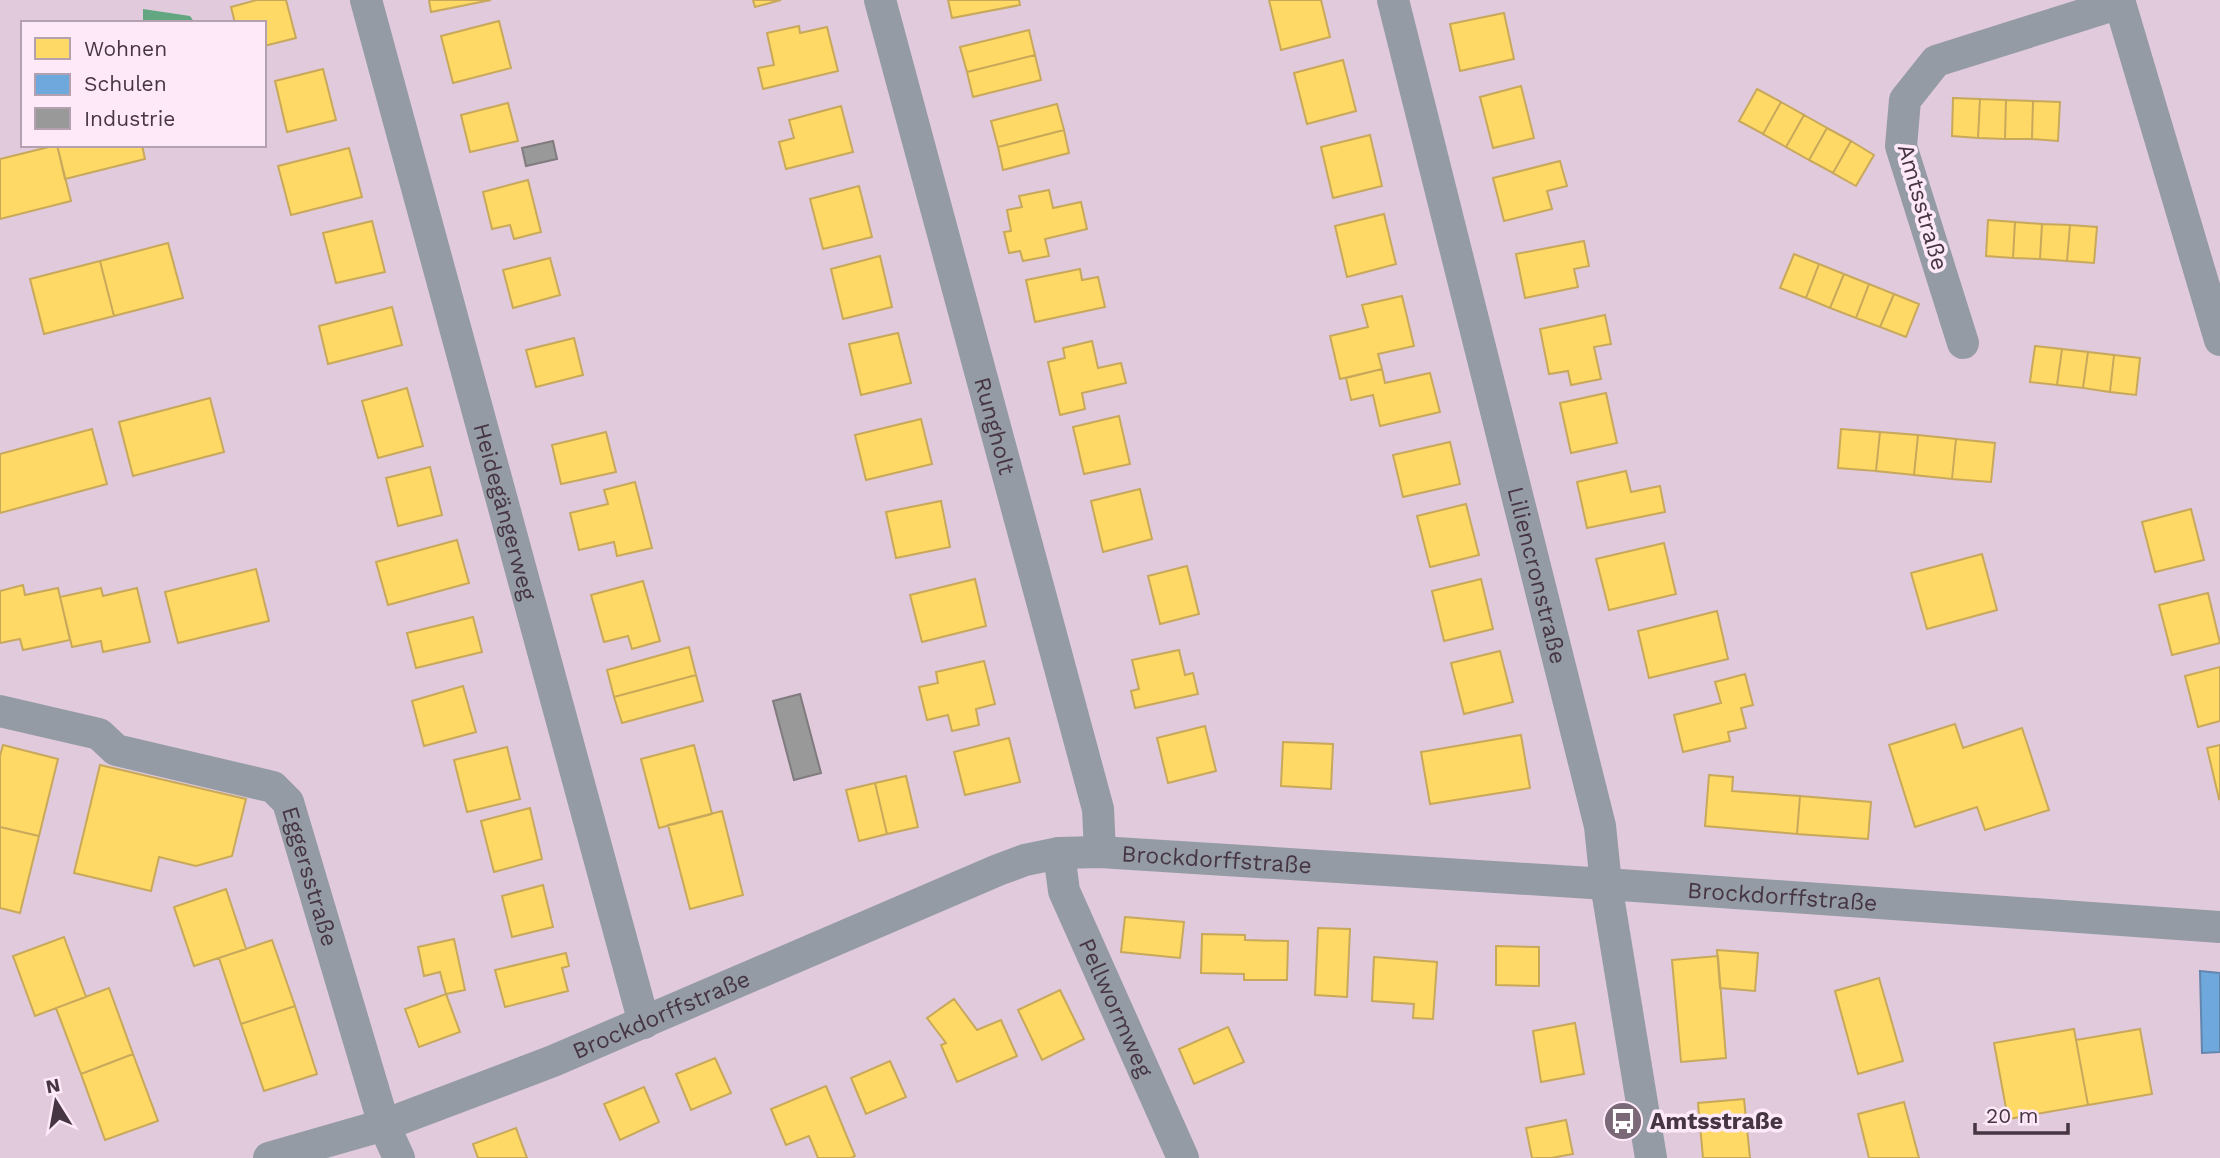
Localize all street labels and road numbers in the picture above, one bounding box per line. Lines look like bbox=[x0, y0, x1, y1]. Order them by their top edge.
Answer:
street label: Amtsstraße bbox=[1892, 141, 1953, 273]
street label: Rungholt bbox=[968, 374, 1020, 478]
street label: Heidegängerweg bbox=[468, 420, 542, 604]
street label: Liliencronstraße bbox=[1501, 484, 1572, 667]
street label: Eggersstraße bbox=[276, 803, 343, 950]
street label: Brockdorffstraße bbox=[1121, 840, 1312, 879]
street label: Brockdorffstraße bbox=[1686, 877, 1878, 917]
street label: Pellwormweg bbox=[1073, 934, 1158, 1082]
street label: Brockdorffstraße bbox=[568, 965, 754, 1065]

